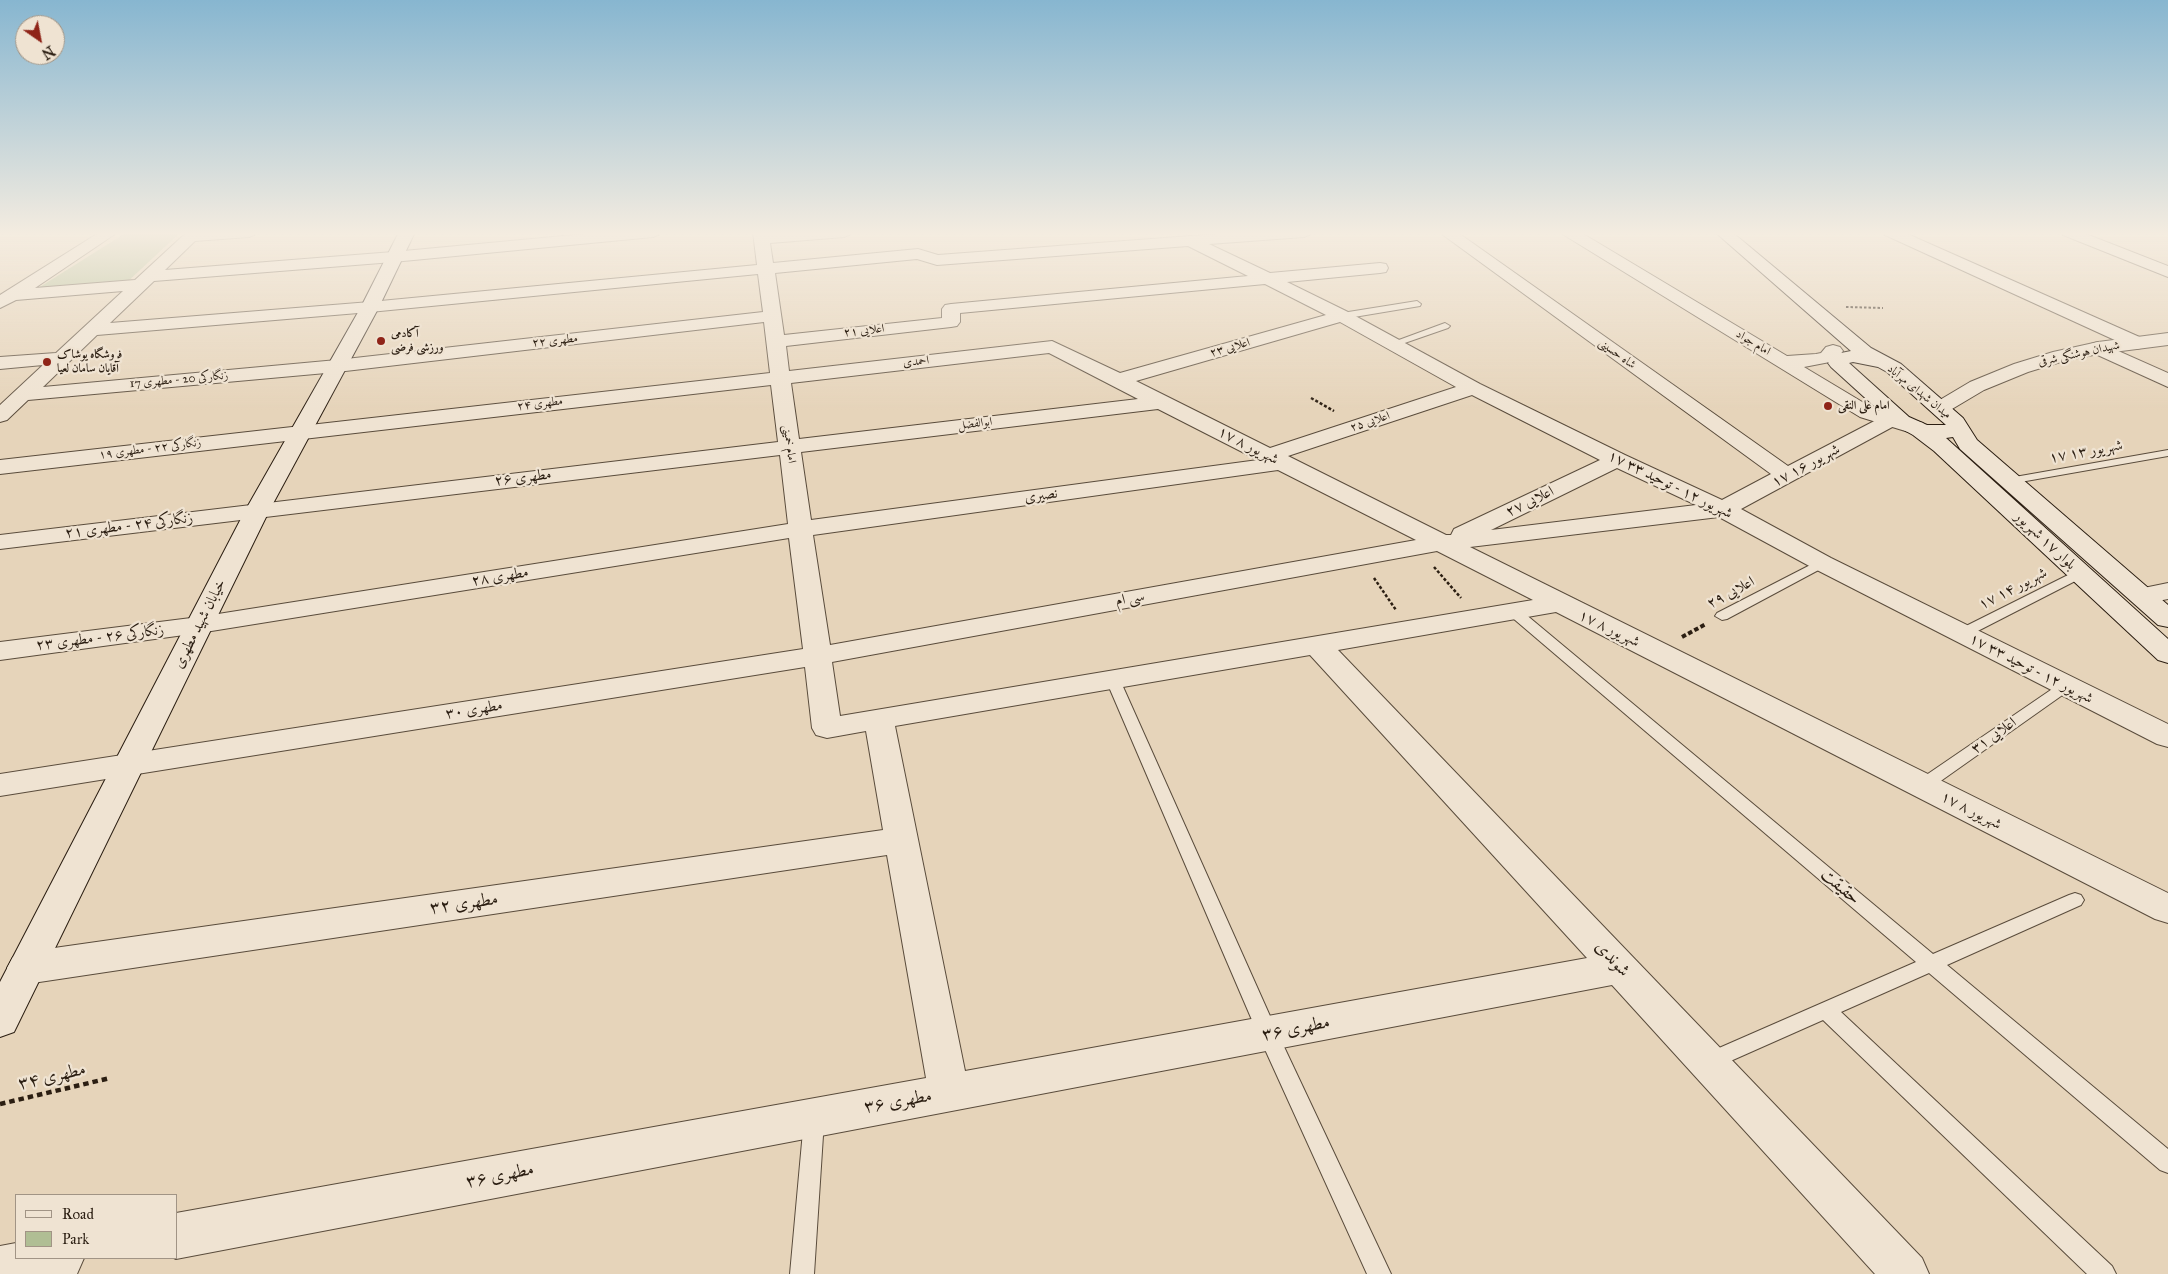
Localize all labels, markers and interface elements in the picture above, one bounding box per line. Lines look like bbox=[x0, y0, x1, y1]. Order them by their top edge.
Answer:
north arrow bbox=[15, 15, 65, 65]
text: N bbox=[38, 42, 58, 63]
street label: اعلایی ۲۱ bbox=[843, 322, 885, 340]
place label: آکادمی ورزشی فرضی bbox=[391, 327, 444, 355]
street label: امام جواد bbox=[1733, 327, 1773, 359]
street label: مطهری ۲۲ bbox=[531, 331, 579, 351]
marker: آکادمی ورزشی فرضی bbox=[375, 335, 387, 347]
street label: اعلایی ۲۳ bbox=[1208, 335, 1252, 361]
street label: شاه حسینی bbox=[1595, 336, 1639, 372]
street label: شهیدان هوشنگی شرقی bbox=[2037, 338, 2121, 370]
place label: فروشگاه پوشاک آقایان سامان لعیا bbox=[57, 348, 122, 376]
street label: احمدی bbox=[902, 353, 930, 371]
marker: فروشگاه پوشاک آقایان سامان لعیا bbox=[41, 356, 53, 368]
street label: میدان شهدای مهرآباد bbox=[1884, 362, 1954, 422]
street label: زنگارکی 20 - مطهری 17 bbox=[129, 369, 229, 391]
street label: مطهری ۲۴ bbox=[516, 394, 564, 414]
place label: امام علی النقی bbox=[1838, 399, 1890, 413]
marker: امام علی النقی bbox=[1822, 400, 1834, 412]
street label: اعلایی ۲۵ bbox=[1348, 409, 1392, 435]
street label: ابوالفضل bbox=[957, 415, 993, 433]
street label: ۱۷ شهریور ۸ bbox=[1215, 423, 1281, 469]
street label: امام خمینی bbox=[779, 424, 799, 464]
street label: زنگارکی ۲۲ - مطهری ۱۹ bbox=[98, 436, 202, 462]
street label: ۱۷ شهریور ۱۳ bbox=[2048, 437, 2124, 467]
street label: ۱۷ شهریور ۱۶ bbox=[1769, 441, 1843, 491]
street label: ۱۷ شهریور ۱۲ - توحید ۳۳ bbox=[1605, 447, 1735, 523]
street label: مطهری ۲۶ bbox=[493, 466, 553, 490]
street label: اعلایی ۲۷ bbox=[1503, 483, 1557, 521]
street label: نصیری bbox=[1023, 485, 1059, 507]
street label: بلوار ۱۷ شهریور bbox=[2010, 508, 2080, 574]
street label: زنگارکی ۲۴ - مطهری ۲۱ bbox=[64, 509, 194, 543]
street label: مطهری ۲۸ bbox=[470, 564, 530, 590]
street label: ۱۷ شهریور ۱۴ bbox=[1976, 564, 2050, 614]
street label: اعلایی ۲۹ bbox=[1704, 573, 1758, 613]
street label: خیابان شهید مطهری bbox=[170, 576, 230, 672]
street label: سی ام bbox=[1114, 588, 1146, 610]
street label: ۱۷ شهریور ۸ bbox=[1575, 606, 1643, 652]
street label: زنگارکی ۲۶ - مطهری ۲۳ bbox=[35, 621, 165, 655]
street label: ۱۷ شهریور ۱۲ - توحید ۳۳ bbox=[1966, 630, 2096, 708]
street label: مطهری ۳۰ bbox=[444, 697, 504, 723]
street label: اعلایی ۳۱ bbox=[1968, 714, 2020, 758]
street label: ۱۷ شهریور ۸ bbox=[1938, 788, 2004, 834]
street label: حقیقت bbox=[1816, 864, 1864, 910]
street label: مطهری ۳۲ bbox=[428, 889, 500, 919]
street label: شوندی bbox=[1590, 936, 1634, 982]
street label: مطهری ۳۶ bbox=[1260, 1012, 1332, 1046]
street label: مطهری ۳۴ bbox=[16, 1059, 88, 1095]
street label: مطهری ۳۶ bbox=[862, 1085, 934, 1119]
street label: مطهری ۳۶ bbox=[464, 1159, 536, 1193]
legend bbox=[15, 1194, 178, 1259]
text: Road bbox=[62, 1205, 94, 1223]
text: Park bbox=[62, 1230, 89, 1248]

